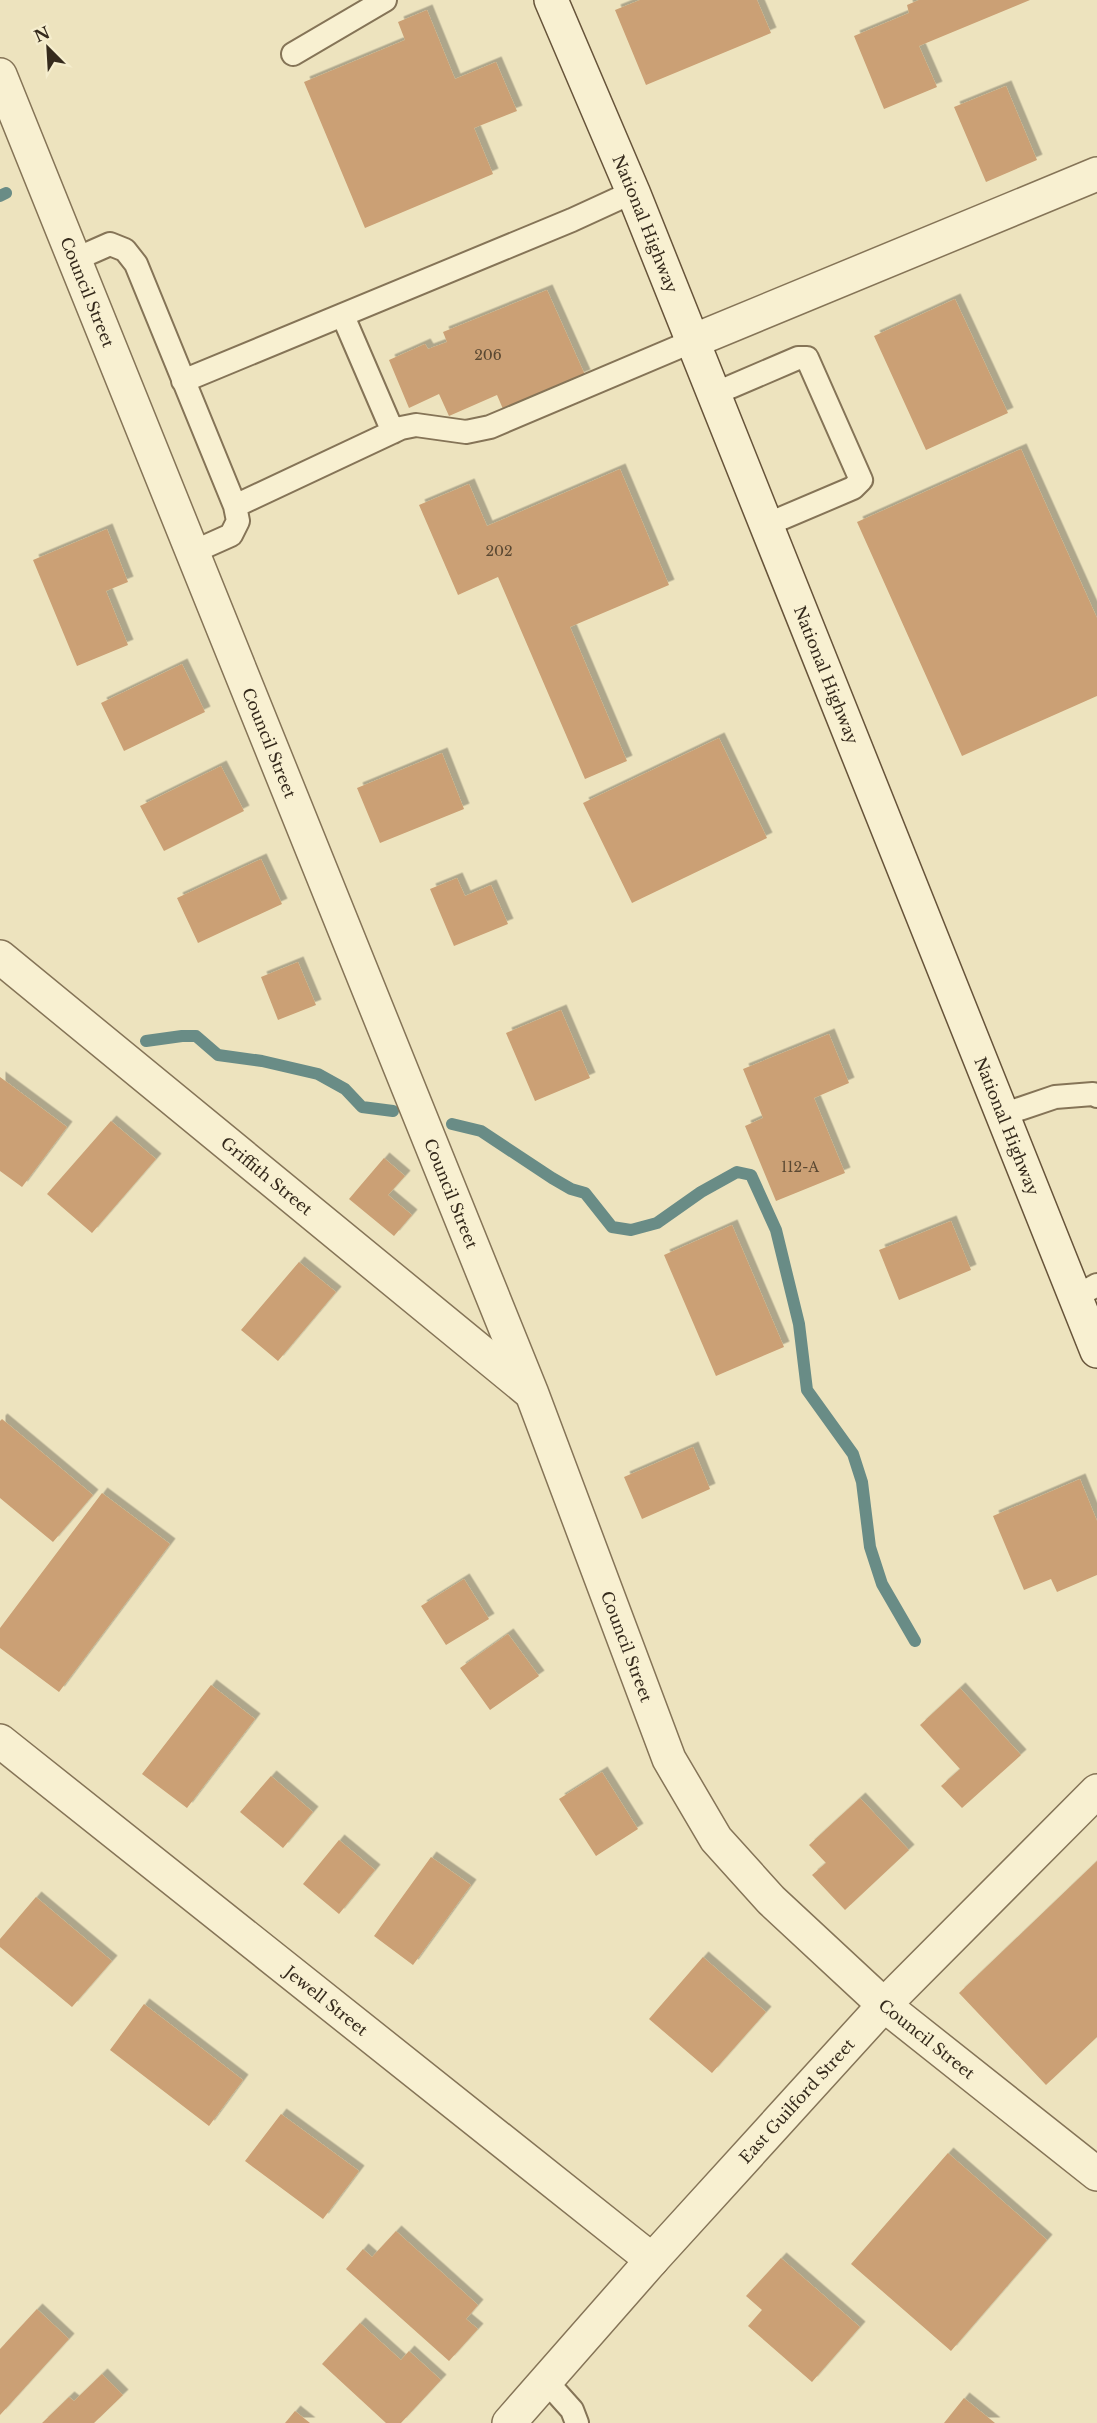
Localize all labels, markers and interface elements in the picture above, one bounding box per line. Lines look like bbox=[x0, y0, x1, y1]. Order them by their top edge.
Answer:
north arrow bbox=[18, 18, 78, 78]
text: N bbox=[31, 22, 53, 46]
street label: National Highway bbox=[608, 152, 683, 297]
street label: Council Street bbox=[56, 234, 119, 350]
house number: 206 bbox=[474, 346, 502, 364]
house number: 202 bbox=[485, 542, 513, 560]
street label: National Highway bbox=[790, 603, 863, 748]
street label: Council Street bbox=[238, 685, 300, 801]
street label: National Highway bbox=[970, 1054, 1044, 1199]
street label: Griffith Street bbox=[217, 1132, 316, 1219]
street label: Council Street bbox=[420, 1135, 482, 1251]
house number: 112-A bbox=[781, 1158, 819, 1176]
street label: Council Street bbox=[597, 1588, 657, 1705]
street label: Jewell Street bbox=[279, 1960, 372, 2040]
street label: Council Street bbox=[875, 1995, 979, 2083]
street label: East Guilford Street bbox=[735, 2034, 859, 2167]

